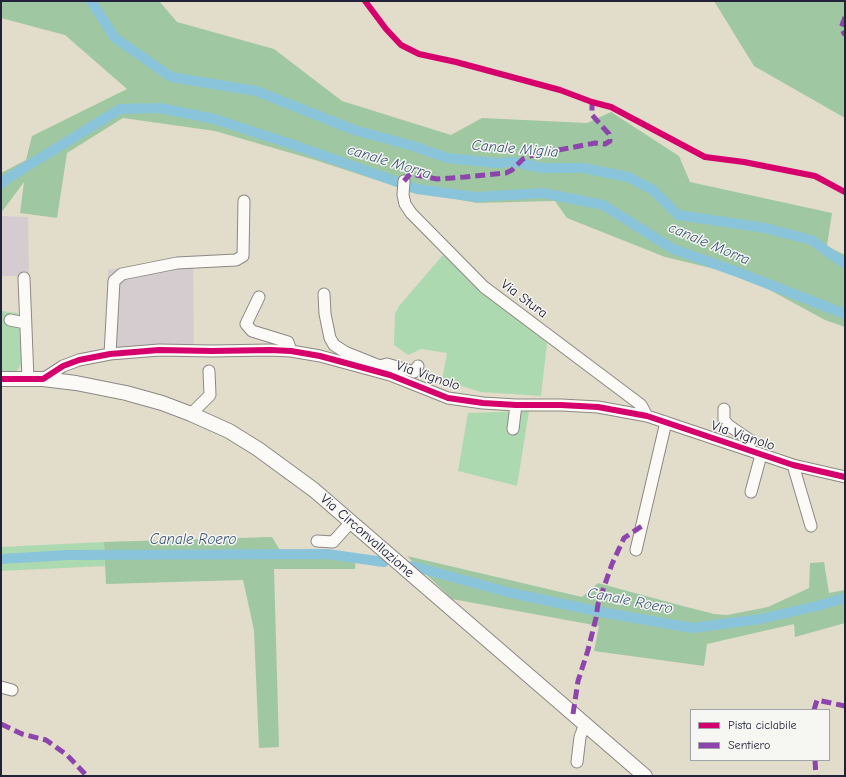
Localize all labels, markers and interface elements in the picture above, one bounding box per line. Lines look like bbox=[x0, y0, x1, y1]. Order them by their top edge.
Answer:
water label: Canale Miglia bbox=[471, 136, 559, 162]
water label: canale Morra bbox=[345, 141, 433, 183]
water label: canale Morra bbox=[666, 219, 752, 269]
street label: Via Stura bbox=[497, 276, 551, 322]
street label: Via Vignolo bbox=[394, 357, 462, 395]
street label: Via Vignolo bbox=[709, 417, 777, 455]
street label: Via Circonvallazione bbox=[317, 491, 417, 581]
water label: Canale Roero bbox=[150, 531, 236, 549]
water label: Canale Roero bbox=[586, 584, 674, 618]
legend bbox=[690, 709, 830, 761]
text: Pista ciclabile bbox=[728, 718, 797, 732]
text: Sentiero bbox=[728, 738, 770, 752]

